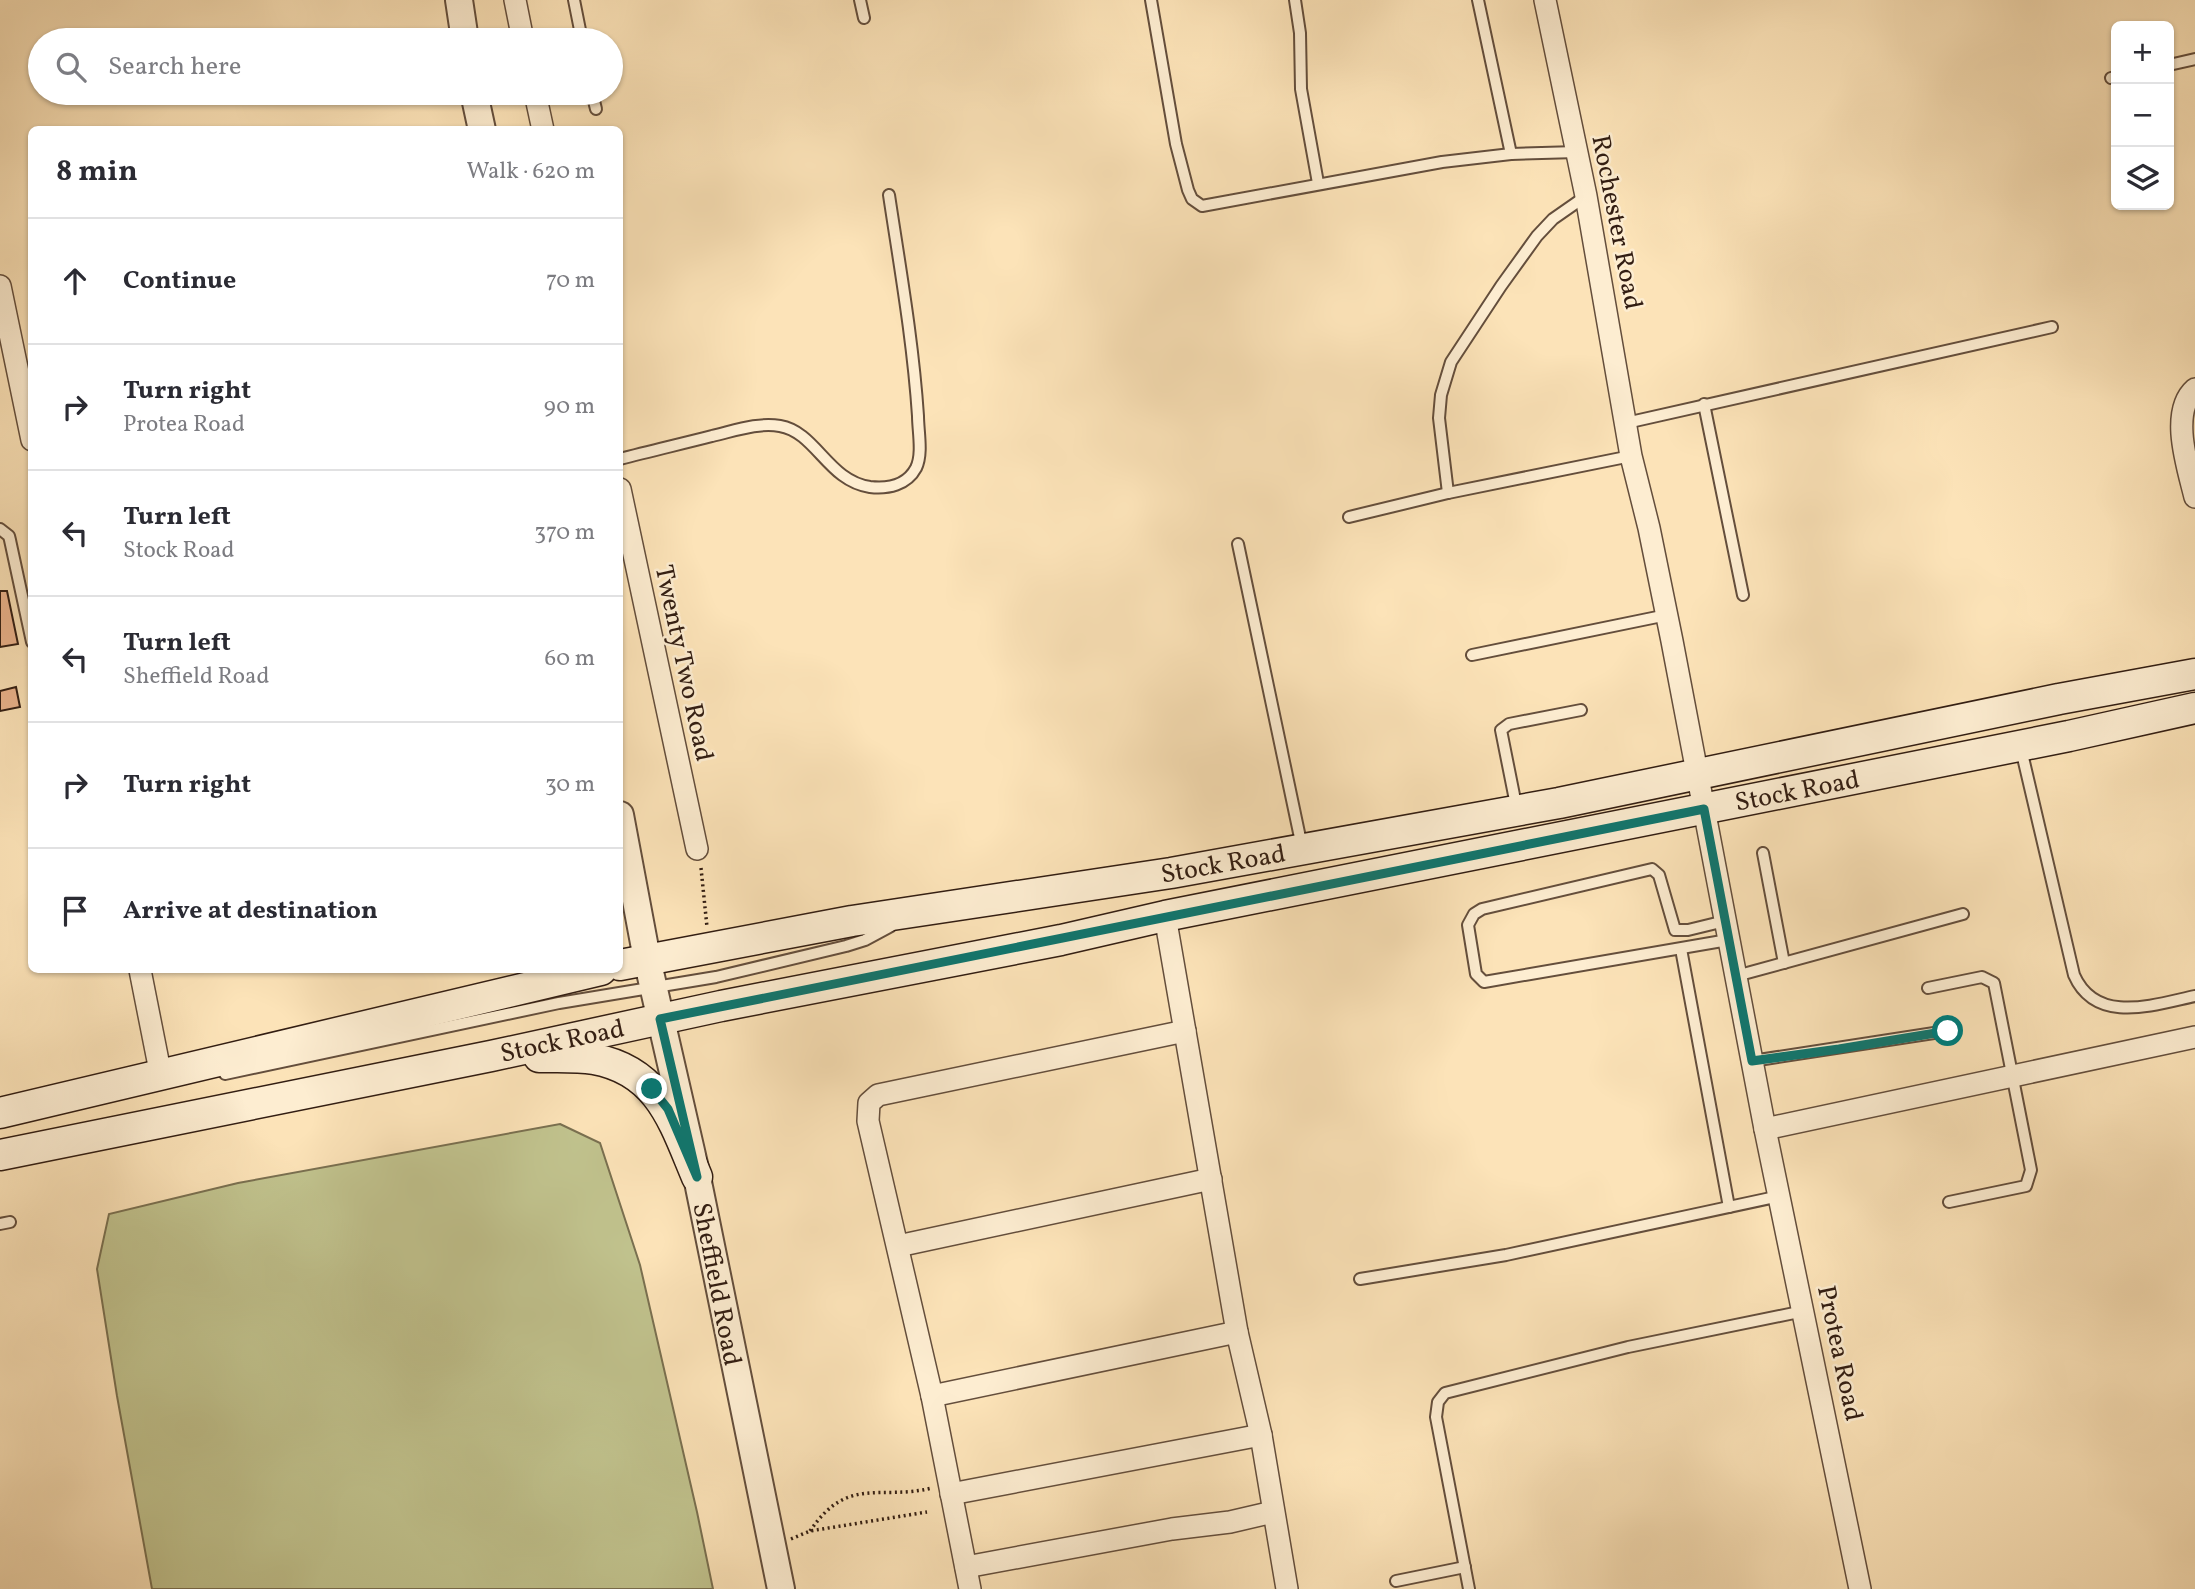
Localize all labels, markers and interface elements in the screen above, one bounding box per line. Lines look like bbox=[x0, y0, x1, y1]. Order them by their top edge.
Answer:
map controls bbox=[2111, 21, 2174, 210]
button: + bbox=[2111, 21, 2174, 84]
search box bbox=[28, 28, 623, 105]
icon: search bbox=[52, 48, 90, 86]
text: Search here bbox=[108, 49, 241, 85]
button: − bbox=[2111, 84, 2174, 147]
street label: Rochester Road bbox=[1581, 132, 1651, 313]
button: layers bbox=[2111, 147, 2174, 210]
text: 8 min bbox=[56, 151, 138, 193]
text: Walk · 620 m bbox=[466, 156, 595, 188]
icon: ahead bbox=[56, 262, 94, 300]
text: Continue bbox=[123, 263, 236, 299]
text: 70 m bbox=[546, 265, 595, 297]
text: Turn right bbox=[123, 373, 251, 409]
icon: right bbox=[56, 388, 94, 426]
text: 90 m bbox=[544, 391, 595, 423]
text: Protea Road bbox=[123, 409, 245, 441]
text: Turn left bbox=[123, 499, 231, 535]
icon: left bbox=[56, 514, 94, 552]
text: 370 m bbox=[534, 517, 595, 549]
text: Stock Road bbox=[123, 535, 235, 567]
street label: Twenty Two Road bbox=[645, 562, 721, 765]
text: Turn left bbox=[123, 625, 231, 661]
icon: left bbox=[56, 640, 94, 678]
text: 60 m bbox=[545, 643, 595, 675]
text: Sheffield Road bbox=[123, 661, 269, 693]
street label: Stock Road bbox=[1732, 762, 1863, 822]
icon: right bbox=[56, 766, 94, 804]
text: Turn right bbox=[123, 767, 251, 803]
text: 30 m bbox=[545, 769, 595, 801]
street label: Stock Road bbox=[1158, 836, 1289, 894]
icon: arrive bbox=[56, 892, 94, 930]
text: Arrive at destination bbox=[123, 893, 378, 929]
street label: Stock Road bbox=[497, 1011, 628, 1073]
route start bbox=[1932, 1015, 1963, 1046]
route end bbox=[636, 1073, 667, 1104]
street label: Sheffield Road bbox=[683, 1200, 749, 1369]
street label: Protea Road bbox=[1807, 1282, 1871, 1425]

